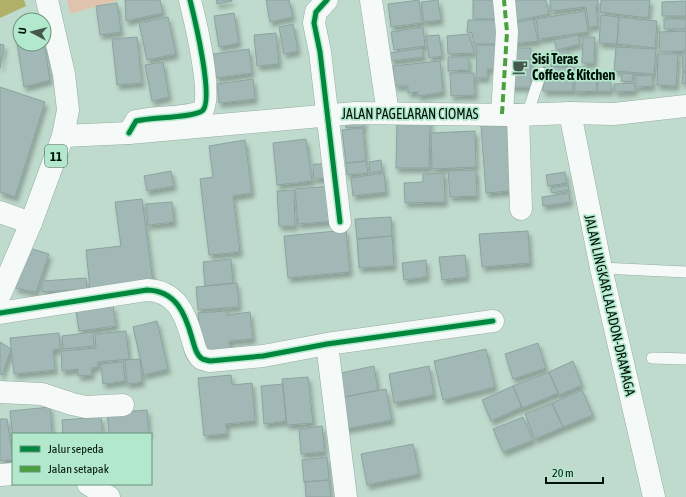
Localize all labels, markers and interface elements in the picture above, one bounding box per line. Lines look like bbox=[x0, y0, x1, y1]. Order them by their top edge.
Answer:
north arrow bbox=[12, 12, 52, 52]
text: U bbox=[16, 27, 28, 35]
place label: Sisi Teras Coffee & Kitchen bbox=[532, 51, 616, 83]
cafe icon: Sisi Teras Coffee & Kitchen bbox=[511, 58, 529, 76]
street label: JALAN PAGELARAN CIOMAS bbox=[342, 106, 479, 122]
road number: 11 bbox=[45, 145, 67, 167]
street label: JALAN LINGKAR LALADON-DRAMAGA bbox=[581, 213, 639, 397]
legend bbox=[12, 433, 152, 485]
text: Jalur sepeda bbox=[48, 442, 104, 456]
scale bar bbox=[546, 459, 603, 485]
text: Jalan setapak bbox=[48, 462, 110, 476]
text: 20 m bbox=[552, 466, 574, 480]

